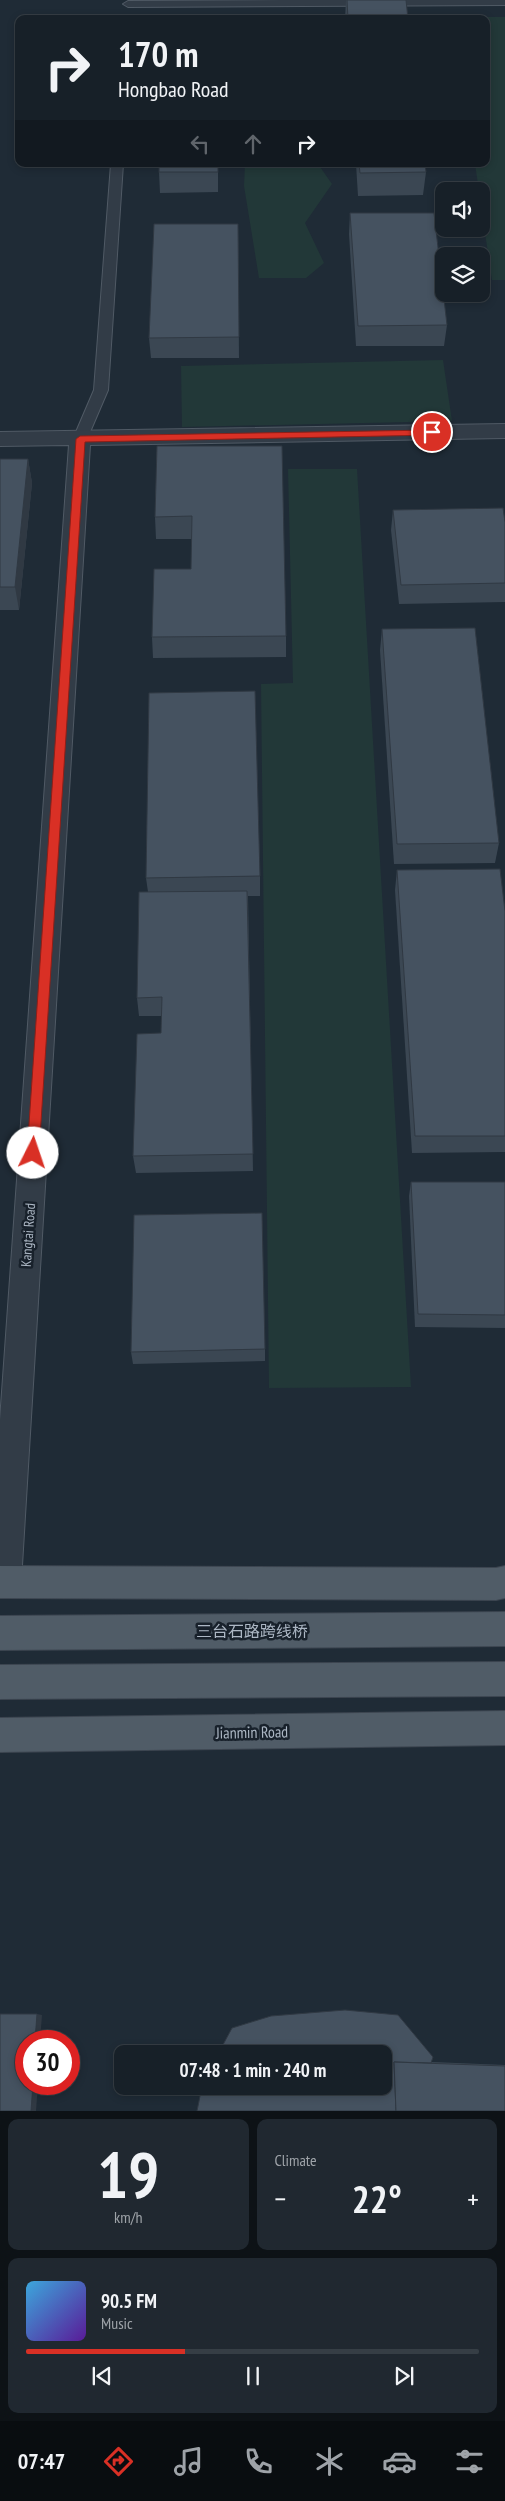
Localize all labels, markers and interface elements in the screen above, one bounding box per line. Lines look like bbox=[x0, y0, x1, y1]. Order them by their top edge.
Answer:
text: 170 m bbox=[118, 31, 199, 77]
icon: right bbox=[35, 35, 100, 100]
text: Hongbao Road bbox=[118, 75, 229, 103]
icon: left bbox=[186, 130, 214, 158]
icon: ahead bbox=[239, 130, 267, 158]
icon: right bbox=[292, 130, 320, 158]
map controls bbox=[435, 182, 490, 302]
button: sound bbox=[435, 182, 490, 237]
button: layers bbox=[435, 247, 490, 302]
pin bbox=[411, 411, 453, 453]
icon: arrive bbox=[418, 418, 446, 446]
position arrow bbox=[6, 1126, 58, 1178]
street label: Kangtai Road bbox=[17, 1203, 39, 1267]
street label: 三台石路跨线桥 bbox=[196, 1621, 308, 1641]
street label: Jianmin Road bbox=[215, 1721, 288, 1743]
speed limit sign: 30 bbox=[15, 2030, 80, 2095]
text: 07:48 · 1 min · 240 m bbox=[180, 2058, 326, 2082]
text: 19 bbox=[97, 2132, 159, 2216]
text: Climate bbox=[275, 2150, 317, 2170]
text: 22° bbox=[352, 2174, 402, 2223]
text: − bbox=[275, 2180, 286, 2217]
text: + bbox=[467, 2180, 479, 2217]
text: km/h bbox=[114, 2207, 142, 2227]
text: 90.5 FM bbox=[101, 2289, 157, 2313]
text: Music bbox=[101, 2313, 133, 2333]
icon: previous bbox=[88, 2362, 116, 2390]
icon: pause bbox=[239, 2362, 267, 2390]
icon: next bbox=[390, 2362, 418, 2390]
icon: directions bbox=[101, 2444, 136, 2479]
icon: music bbox=[171, 2444, 206, 2479]
icon: phone bbox=[241, 2444, 276, 2479]
icon: climate bbox=[312, 2444, 347, 2479]
icon: car bbox=[382, 2444, 417, 2479]
icon: filters bbox=[452, 2444, 487, 2479]
text: 07:47 bbox=[18, 2447, 65, 2475]

